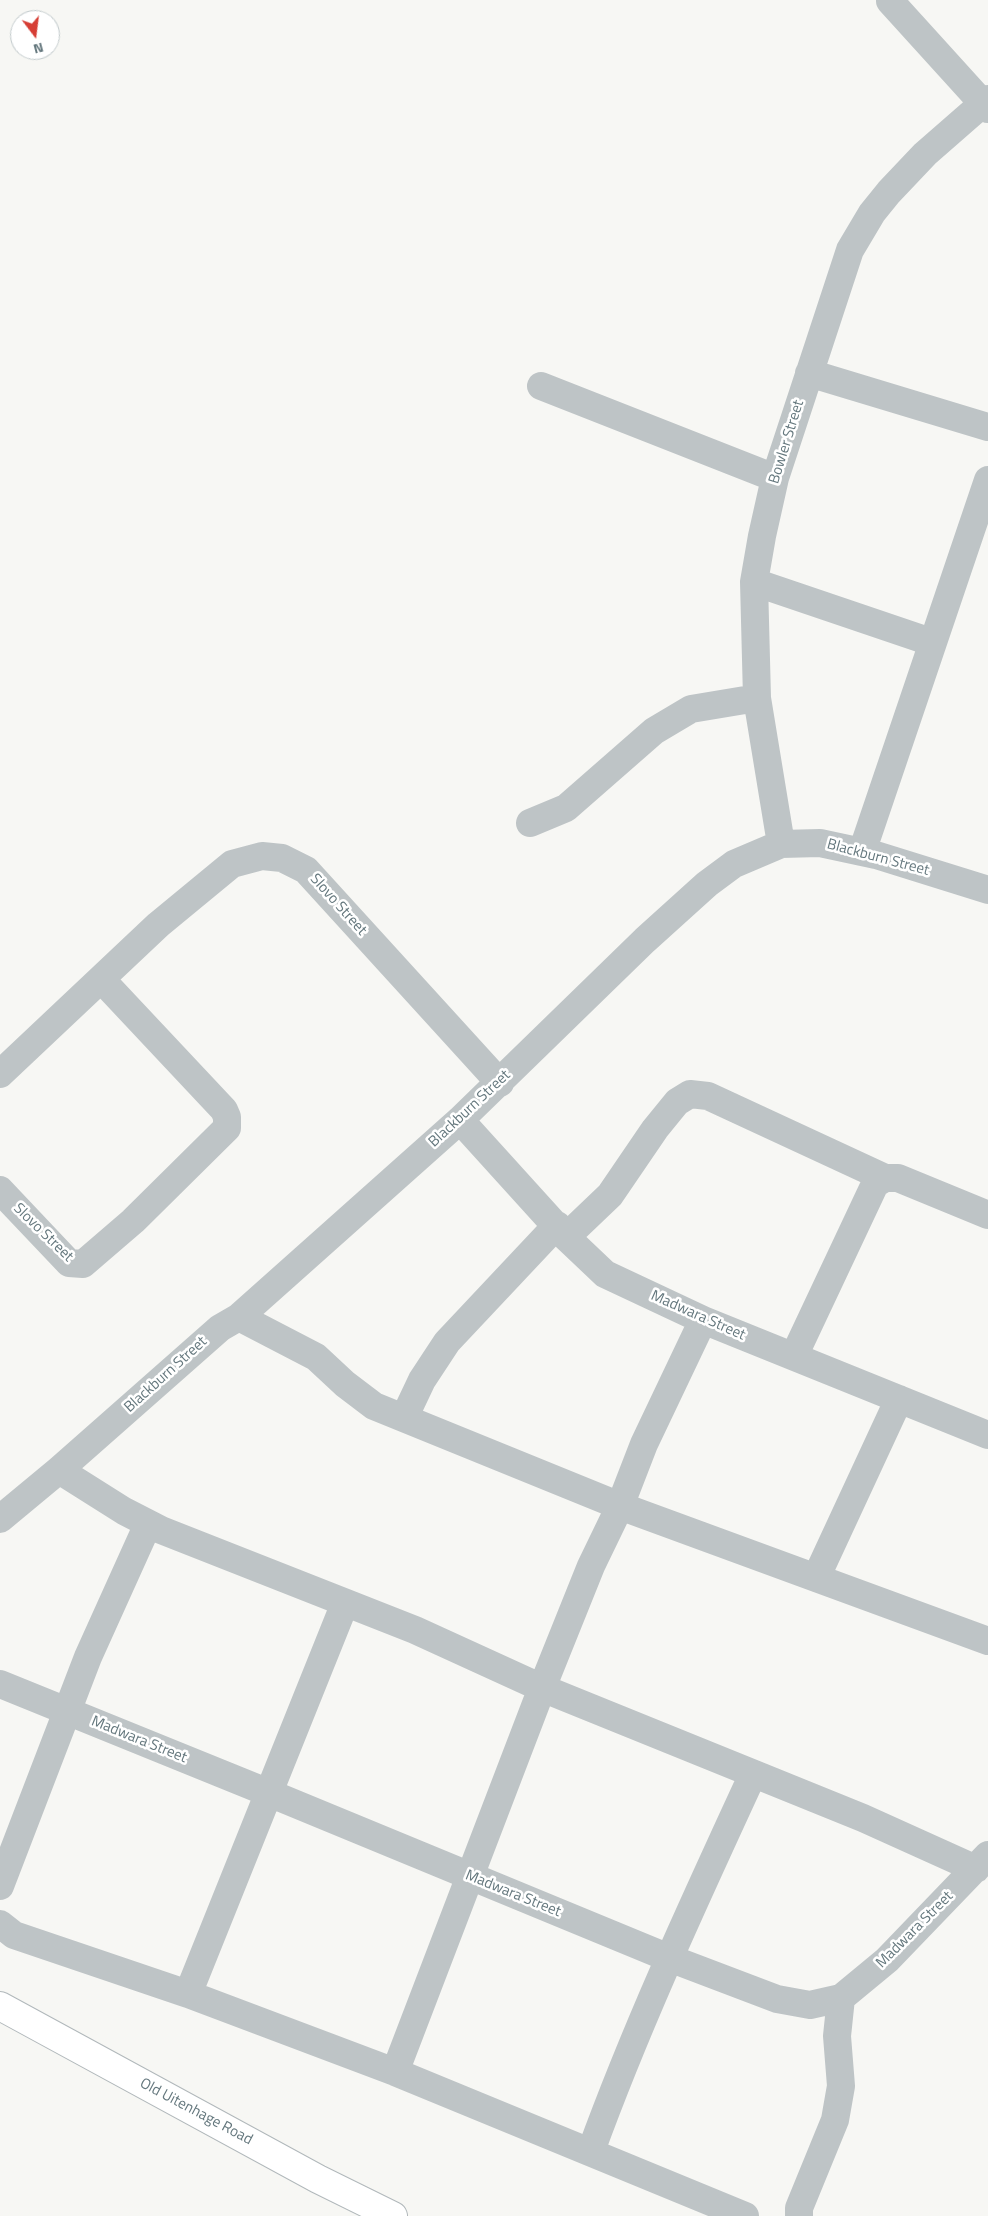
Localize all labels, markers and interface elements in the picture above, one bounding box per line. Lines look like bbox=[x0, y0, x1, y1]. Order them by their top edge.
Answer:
north arrow bbox=[10, 10, 60, 60]
text: N bbox=[31, 38, 46, 60]
street label: Bowler Street bbox=[766, 398, 808, 486]
street label: Blackburn Street bbox=[825, 836, 931, 880]
street label: Slovo Street bbox=[306, 871, 370, 939]
street label: Blackburn Street bbox=[425, 1067, 515, 1151]
street label: Slovo Street bbox=[9, 1200, 77, 1266]
street label: Madwara Street bbox=[648, 1287, 748, 1345]
street label: Blackburn Street bbox=[121, 1333, 211, 1417]
street label: Madwara Street bbox=[89, 1713, 189, 1767]
street label: Madwara Street bbox=[463, 1867, 563, 1921]
street label: Madwara Street bbox=[873, 1888, 957, 1972]
street label: Old Uitenhage Road bbox=[137, 2075, 255, 2149]

